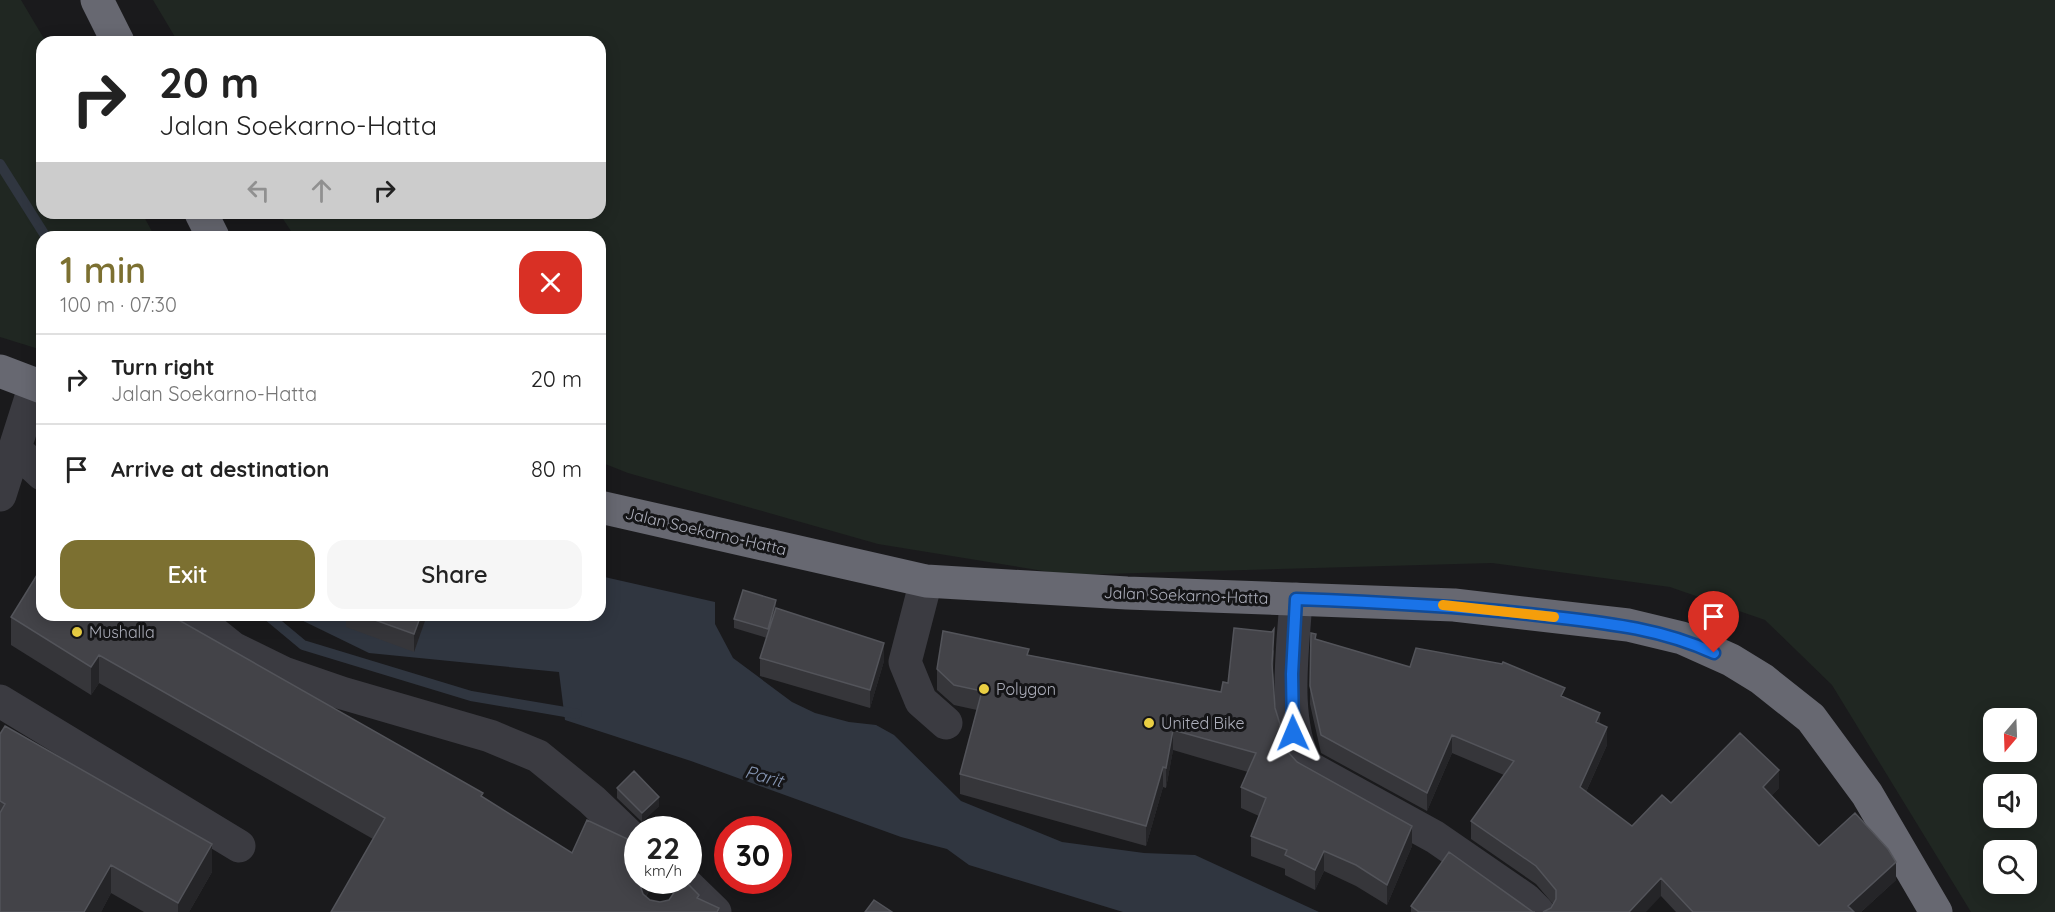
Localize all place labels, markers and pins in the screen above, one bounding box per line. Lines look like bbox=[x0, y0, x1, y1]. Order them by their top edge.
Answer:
pin bbox=[1688, 591, 1739, 653]
place label: Mushalla bbox=[89, 622, 155, 642]
marker: Mushalla bbox=[70, 625, 84, 639]
place label: Polygon bbox=[996, 679, 1056, 699]
marker: Polygon bbox=[977, 682, 991, 696]
place label: United Bike bbox=[1161, 713, 1245, 733]
marker: United Bike bbox=[1142, 716, 1156, 730]

